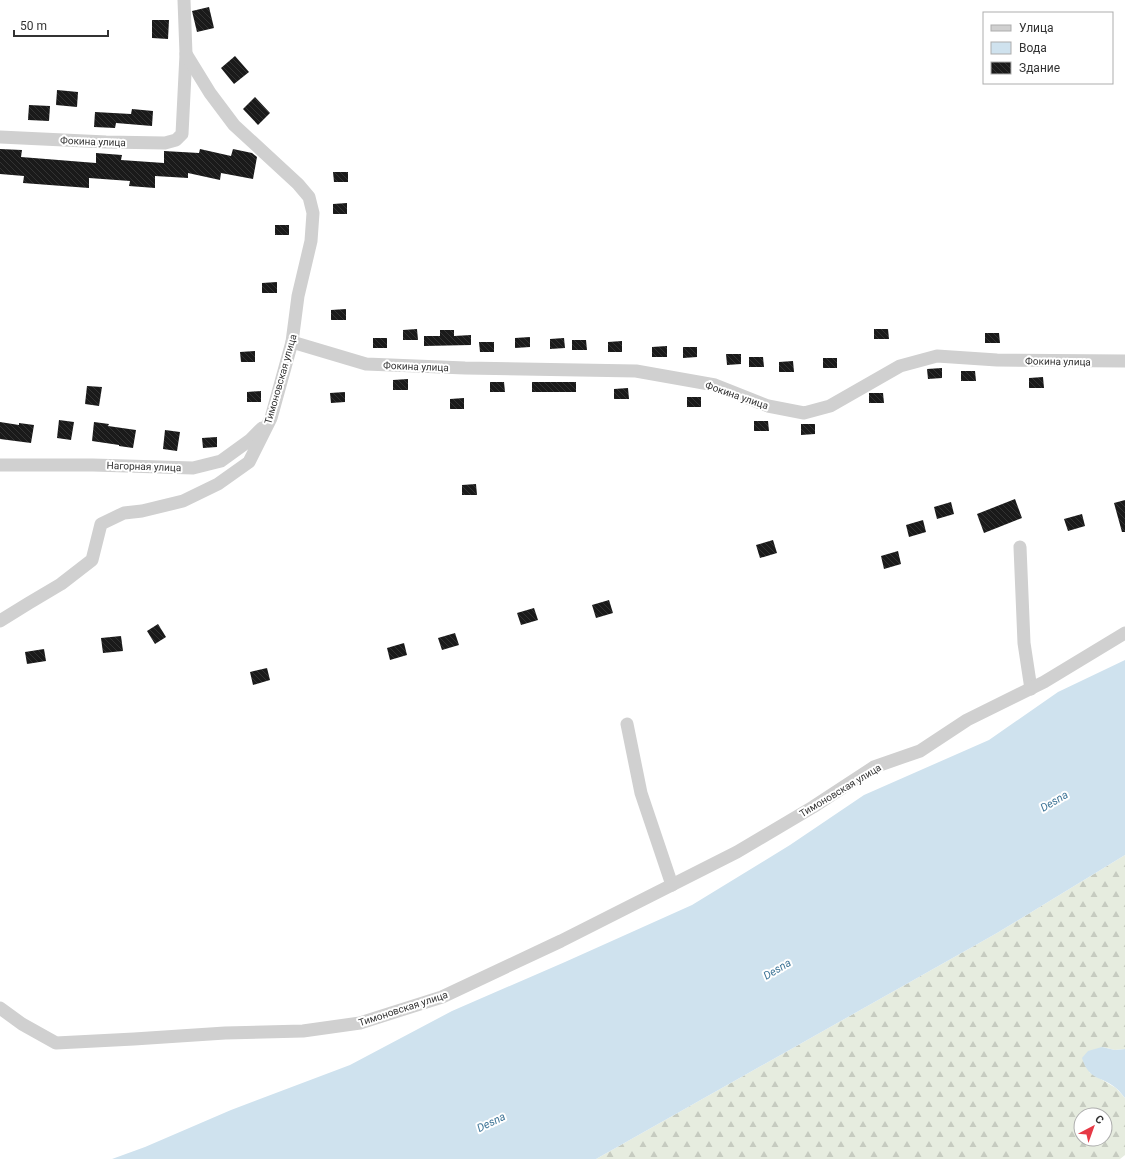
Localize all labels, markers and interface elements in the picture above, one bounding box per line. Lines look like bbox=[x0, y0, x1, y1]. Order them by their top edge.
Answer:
scale bar bbox=[14, 12, 108, 38]
legend bbox=[983, 12, 1113, 84]
text: 50 m bbox=[20, 19, 47, 33]
text: Улица bbox=[1019, 21, 1054, 35]
text: Вода bbox=[1019, 41, 1047, 55]
text: Здание bbox=[1019, 61, 1060, 75]
street label: Фокина улица bbox=[60, 134, 126, 148]
street label: Тимоновская улица bbox=[262, 333, 299, 425]
street label: Фокина улица bbox=[1025, 354, 1091, 368]
street label: Фокина улица bbox=[383, 359, 449, 373]
street label: Фокина улица bbox=[704, 379, 770, 411]
street label: Нагорная улица bbox=[107, 460, 181, 473]
street label: Тимоновская улица bbox=[798, 762, 883, 819]
water label: Desna bbox=[1038, 788, 1071, 815]
water label: Desna bbox=[761, 956, 794, 983]
street label: Тимоновская улица bbox=[357, 989, 449, 1028]
north arrow bbox=[1073, 1107, 1113, 1147]
water label: Desna bbox=[475, 1110, 508, 1135]
text: С bbox=[1092, 1113, 1106, 1127]

